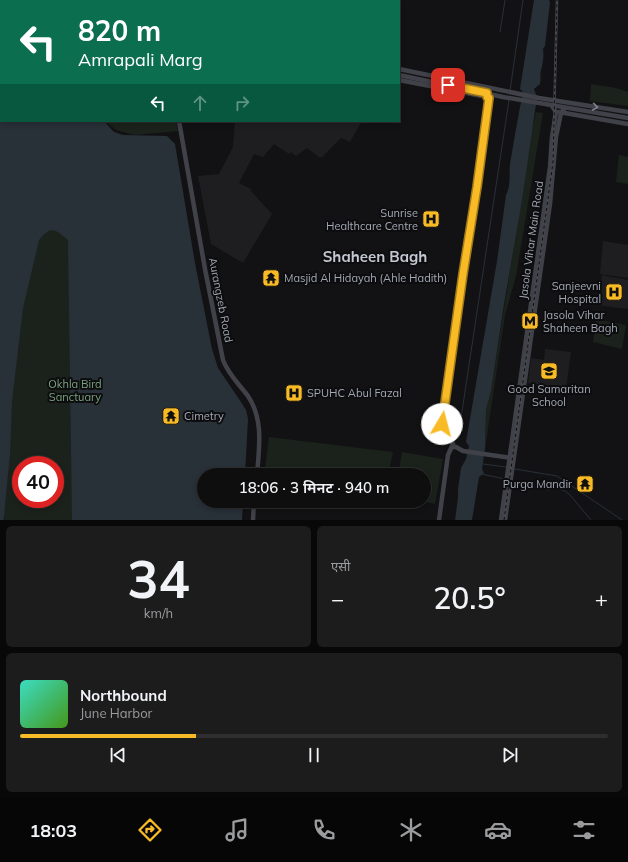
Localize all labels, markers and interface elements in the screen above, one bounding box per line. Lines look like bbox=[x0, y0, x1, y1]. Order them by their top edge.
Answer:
text: 820 m bbox=[78, 13, 161, 48]
icon: left bbox=[12, 16, 64, 68]
text: Amrapali Marg bbox=[78, 48, 203, 71]
pin bbox=[431, 68, 465, 102]
icon: arrive bbox=[437, 74, 459, 96]
icon: left bbox=[147, 92, 169, 114]
icon: ahead bbox=[189, 92, 211, 114]
icon: right bbox=[231, 92, 253, 114]
one-way arrow bbox=[591, 102, 598, 111]
street label: Jasola Vihar Main Road bbox=[516, 180, 546, 300]
place label: Sunrise Healthcare Centre bbox=[326, 206, 418, 233]
hospital icon: Sunrise Healthcare Centre bbox=[421, 209, 441, 229]
district label: Shaheen Bagh bbox=[323, 247, 427, 266]
street label: Aurangzeb Road bbox=[206, 256, 236, 344]
temple icon: Masjid Al Hidayah (Ahle Hadith) bbox=[261, 268, 281, 288]
place label: Masjid Al Hidayah (Ahle Hadith) bbox=[284, 271, 447, 285]
place label: Sanjeevni Hospital bbox=[552, 279, 601, 306]
hospital icon: Sanjeevni Hospital bbox=[604, 282, 624, 302]
place label: Jasola Vihar Shaheen Bagh bbox=[543, 308, 618, 335]
metro station icon: Jasola Vihar Shaheen Bagh bbox=[520, 311, 540, 331]
school or university icon: Good Samaritan School bbox=[539, 361, 559, 381]
park label: Okhla Bird Sanctuary bbox=[48, 377, 102, 404]
place label: Good Samaritan School bbox=[507, 382, 591, 409]
hospital icon: SPUHC Abul Fazal bbox=[284, 383, 304, 403]
place label: SPUHC Abul Fazal bbox=[307, 386, 402, 400]
position arrow bbox=[421, 403, 463, 445]
temple icon: Cimetry bbox=[161, 406, 181, 426]
place label: Cimetry bbox=[184, 409, 224, 423]
speed limit sign: 40 bbox=[12, 456, 64, 508]
temple icon: Purga Mandir bbox=[575, 474, 595, 494]
place label: Purga Mandir bbox=[503, 477, 572, 491]
text: 18:06 · 3 मिनट · 940 m bbox=[239, 478, 389, 497]
text: 34 bbox=[127, 546, 190, 611]
text: एसी bbox=[331, 558, 350, 574]
text: 20.5° bbox=[433, 579, 506, 617]
text: − bbox=[331, 585, 344, 613]
text: + bbox=[595, 585, 608, 613]
text: km/h bbox=[144, 605, 173, 621]
text: Northbound bbox=[80, 686, 167, 705]
text: June Harbor bbox=[80, 705, 152, 721]
icon: previous bbox=[107, 744, 129, 766]
icon: pause bbox=[303, 744, 325, 766]
icon: next bbox=[499, 744, 521, 766]
icon: directions bbox=[136, 816, 164, 844]
icon: music bbox=[223, 816, 251, 844]
icon: phone bbox=[310, 816, 338, 844]
icon: climate bbox=[397, 816, 425, 844]
icon: car bbox=[484, 816, 512, 844]
icon: filters bbox=[570, 816, 598, 844]
text: 18:03 bbox=[29, 819, 77, 842]

